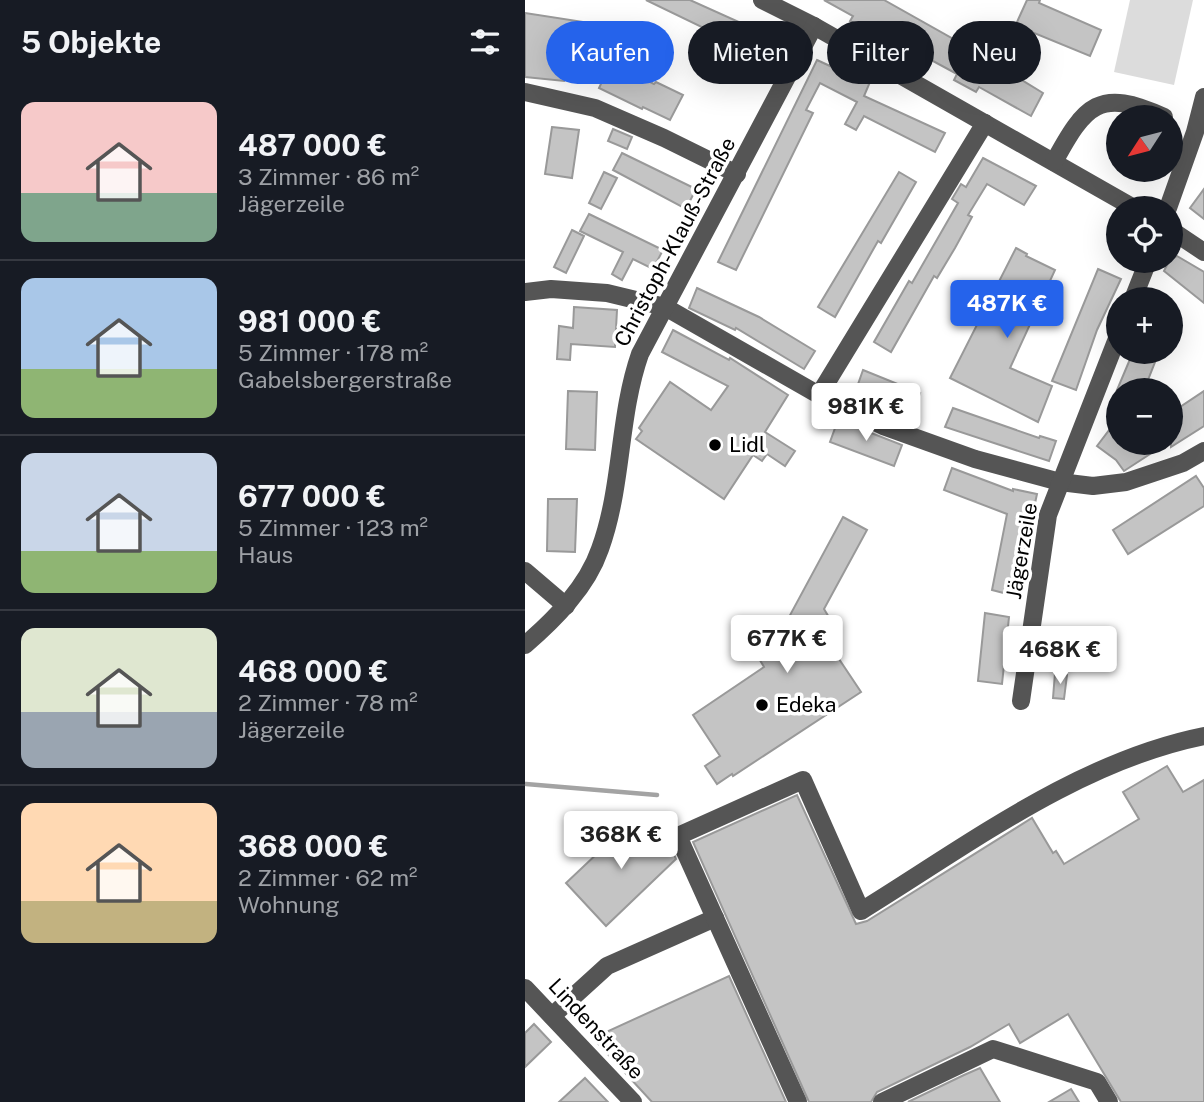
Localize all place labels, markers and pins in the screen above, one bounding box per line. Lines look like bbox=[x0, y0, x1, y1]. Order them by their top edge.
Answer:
pin: 487K € bbox=[950, 280, 1064, 340]
pin: 981K € bbox=[809, 384, 923, 443]
place label: Lidl bbox=[729, 432, 765, 457]
marker: Lidl bbox=[707, 437, 723, 453]
pin: 677K € bbox=[730, 616, 844, 675]
pin: 468K € bbox=[1003, 626, 1117, 686]
place label: Edeka bbox=[776, 692, 836, 717]
marker: Edeka bbox=[754, 697, 770, 713]
pin: 368K € bbox=[564, 812, 678, 871]

